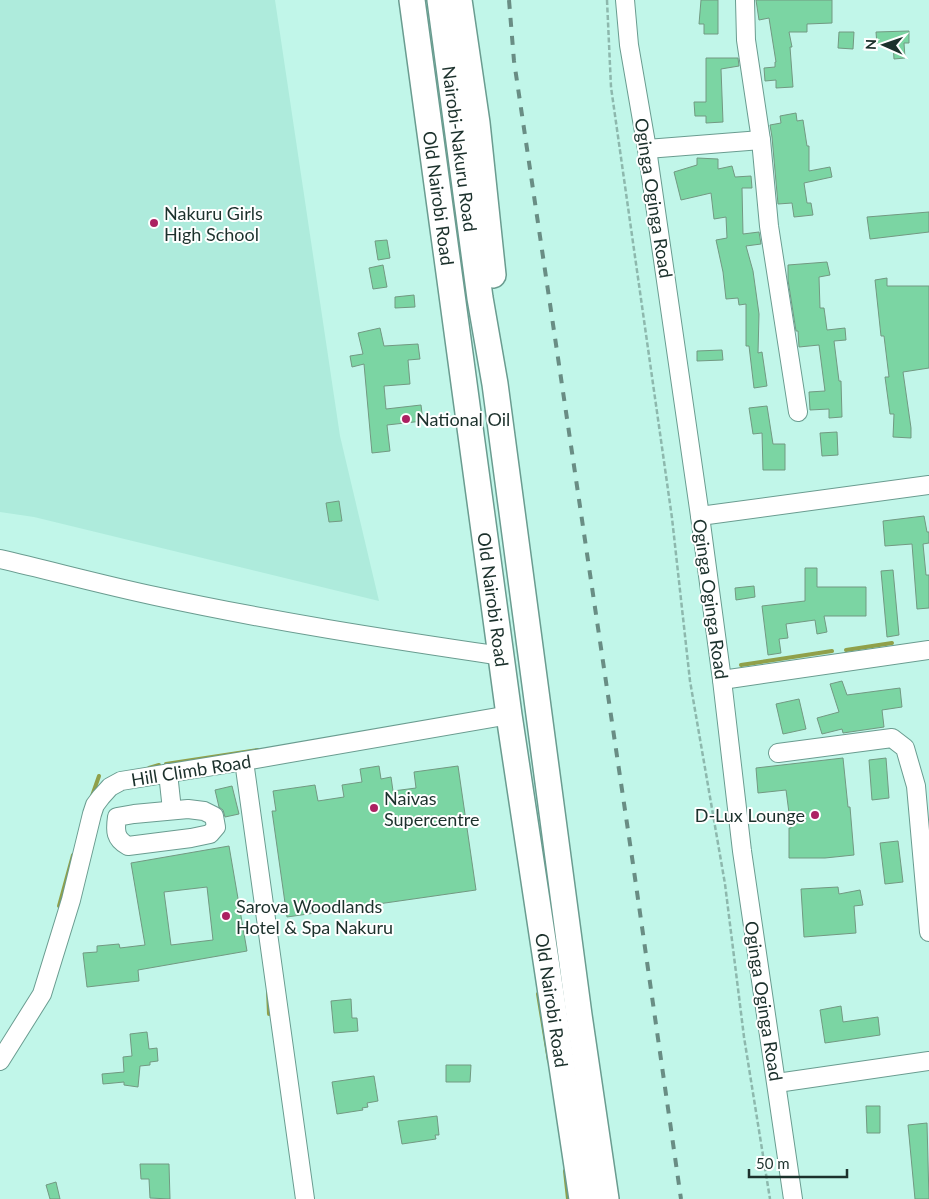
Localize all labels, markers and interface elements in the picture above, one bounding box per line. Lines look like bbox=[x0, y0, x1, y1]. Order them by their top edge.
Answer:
north arrow bbox=[859, 20, 909, 70]
text: N bbox=[862, 39, 879, 50]
street label: Nairobi-Nakuru Road bbox=[438, 64, 482, 233]
street label: Oginga Oginga Road bbox=[630, 116, 678, 280]
street label: Old Nairobi Road bbox=[419, 130, 459, 267]
place label: Nakuru Girls High School bbox=[164, 202, 263, 245]
marker: Nakuru Girls High School bbox=[148, 217, 160, 229]
place label: National Oil bbox=[416, 408, 510, 430]
marker: National Oil bbox=[400, 413, 412, 425]
street label: Oginga Oginga Road bbox=[689, 517, 733, 681]
street label: Old Nairobi Road bbox=[473, 531, 513, 668]
street label: Hill Climb Road bbox=[130, 750, 252, 790]
place label: Naivas Supercentre bbox=[384, 787, 479, 830]
marker: Naivas Supercentre bbox=[368, 802, 380, 814]
place label: D-Lux Lounge bbox=[695, 804, 805, 826]
marker: D-Lux Lounge bbox=[809, 809, 821, 821]
place label: Sarova Woodlands Hotel & Spa Nakuru bbox=[236, 895, 393, 938]
marker: Sarova Woodlands Hotel & Spa Nakuru bbox=[220, 910, 232, 922]
street label: Oginga Oginga Road bbox=[740, 919, 788, 1083]
street label: Old Nairobi Road bbox=[531, 932, 573, 1069]
scale bar bbox=[749, 1146, 846, 1178]
text: 50 m bbox=[756, 1154, 790, 1172]

